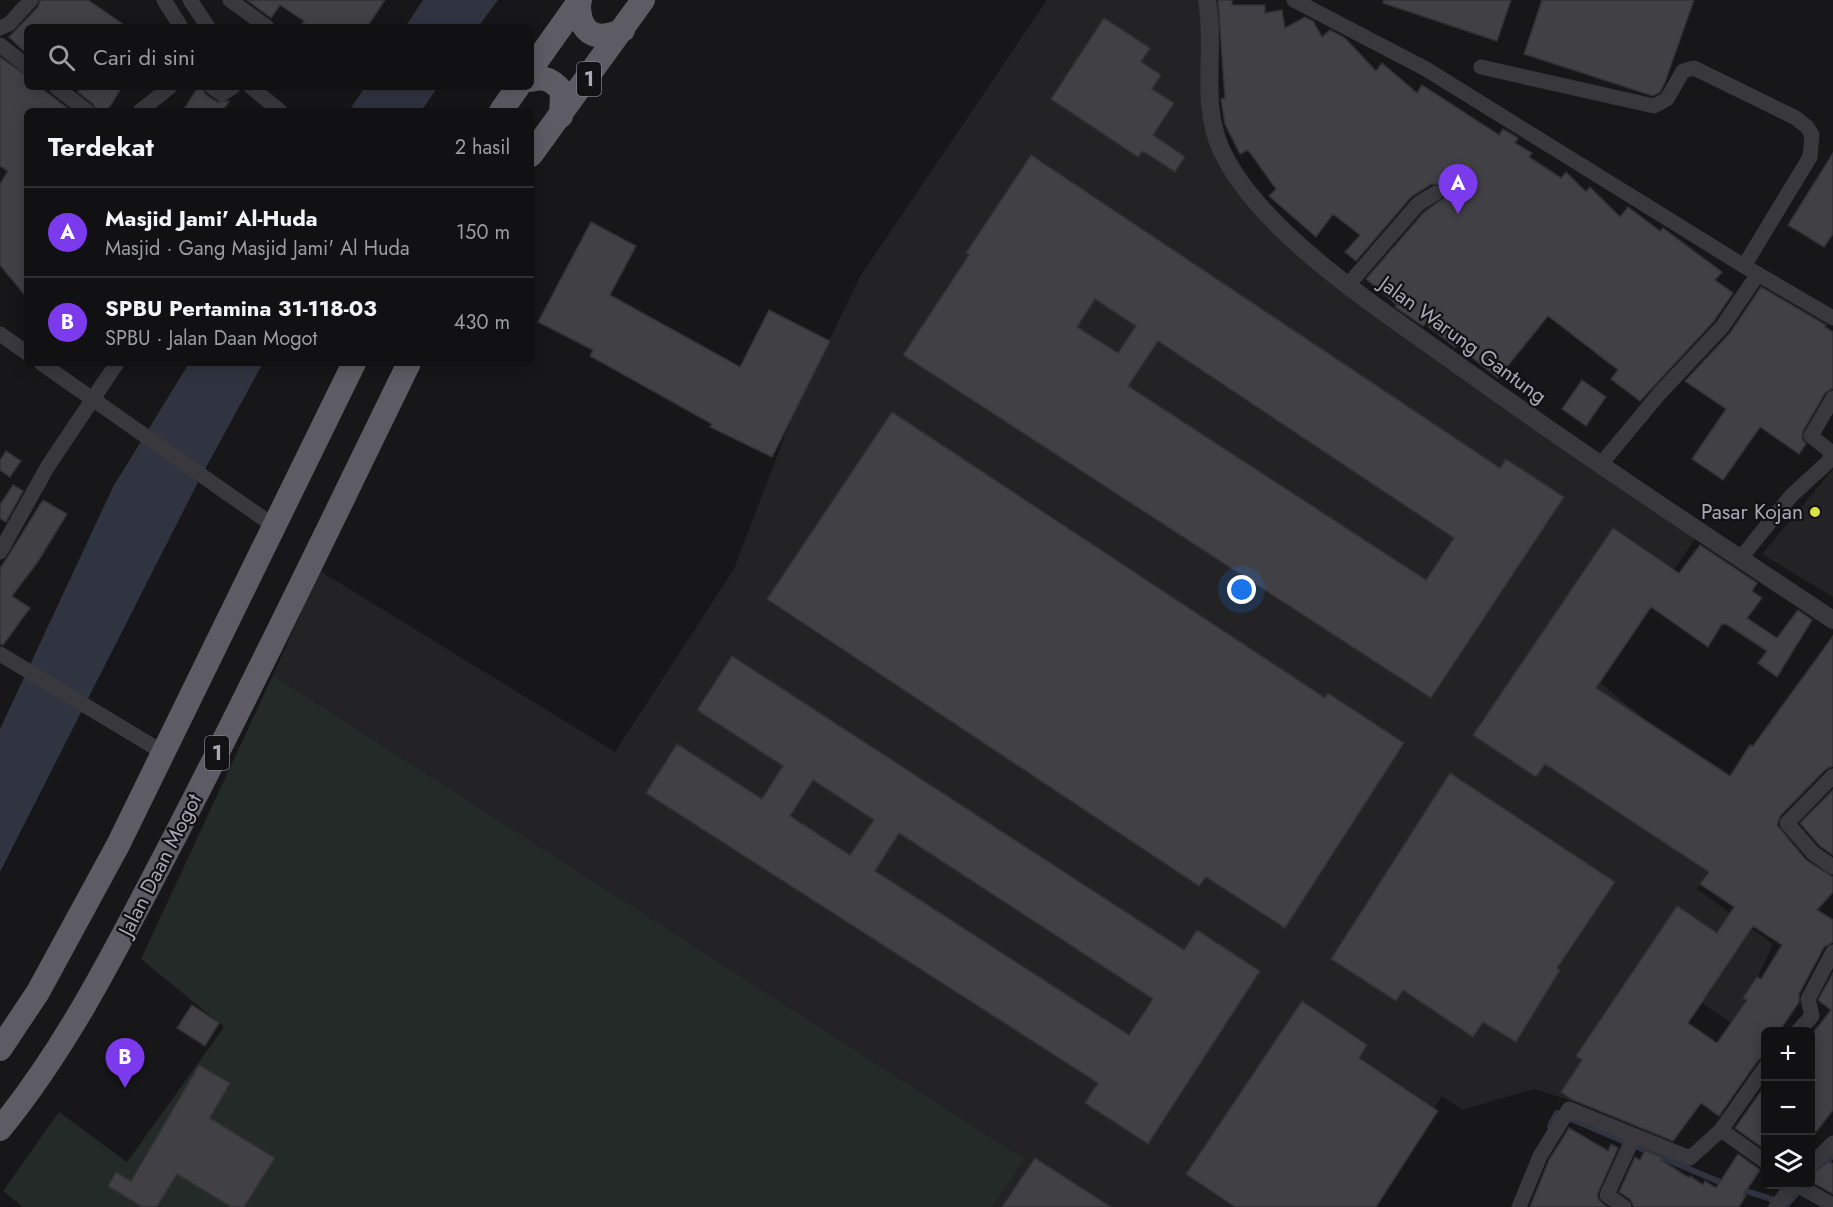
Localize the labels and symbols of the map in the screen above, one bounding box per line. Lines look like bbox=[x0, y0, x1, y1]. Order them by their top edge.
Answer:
road number: 1 bbox=[577, 62, 601, 96]
pin: A bbox=[1438, 164, 1478, 214]
street label: Jalan Warung Gantung bbox=[1371, 267, 1553, 411]
place label: Pasar Kojan bbox=[1701, 497, 1803, 527]
marker: Pasar Kojan bbox=[1808, 505, 1822, 519]
your location bbox=[1227, 575, 1256, 604]
road number: 1 bbox=[205, 736, 229, 770]
street label: Jalan Daan Mogot bbox=[110, 789, 209, 944]
pin: B bbox=[106, 1038, 144, 1088]

